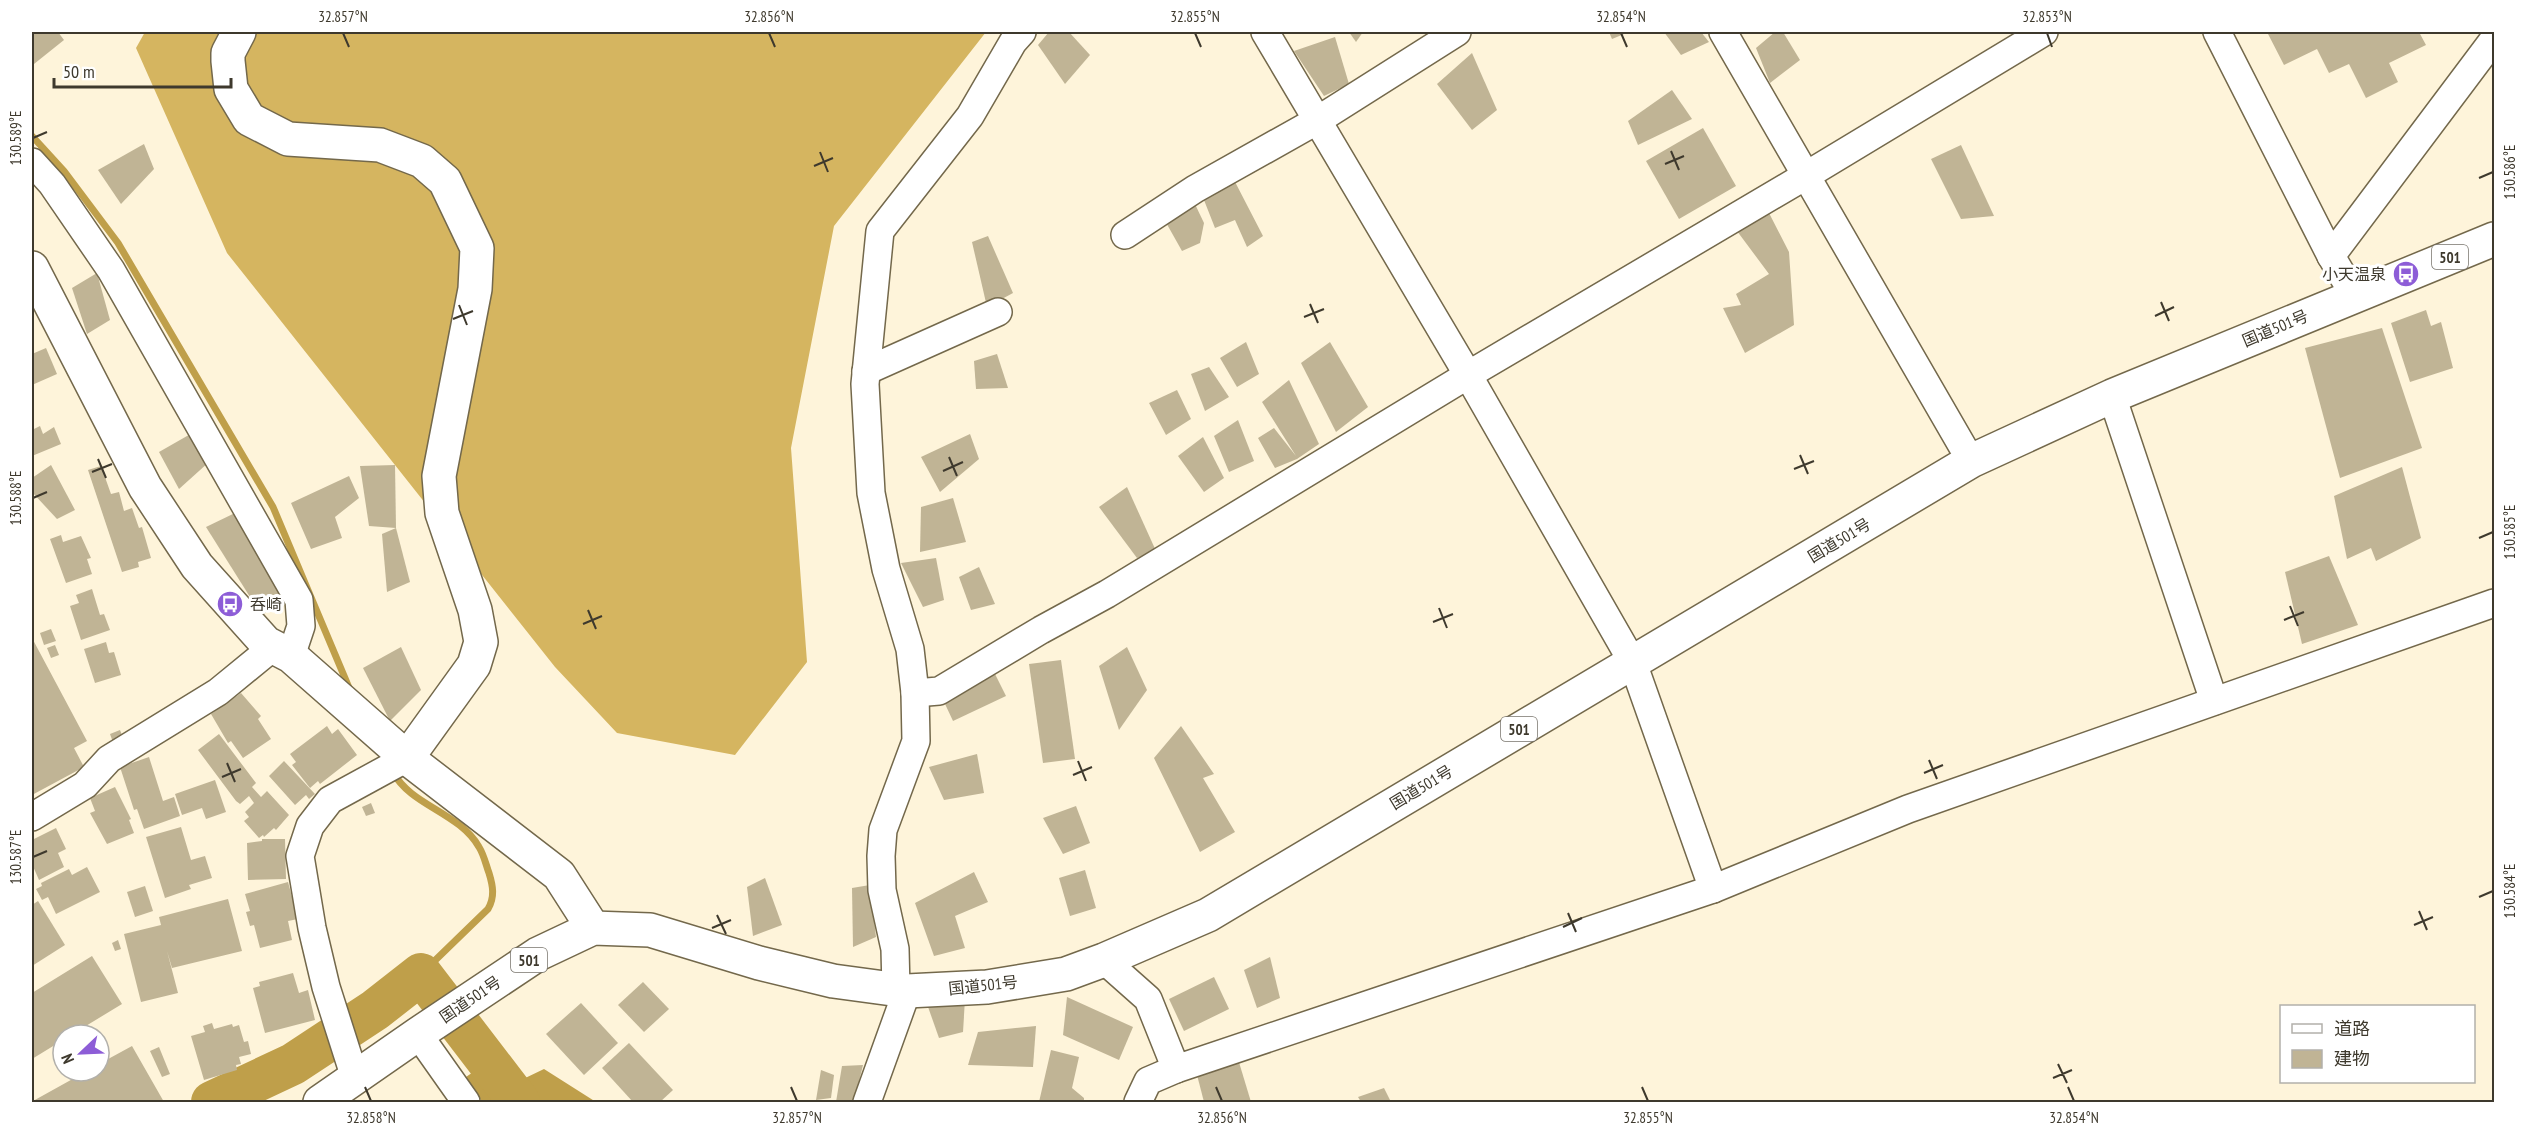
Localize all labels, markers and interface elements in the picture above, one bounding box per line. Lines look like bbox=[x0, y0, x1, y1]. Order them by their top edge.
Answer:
text: 32.857°N bbox=[318, 7, 368, 26]
text: 32.856°N bbox=[744, 7, 794, 26]
text: 32.855°N bbox=[1170, 7, 1220, 26]
text: 32.854°N bbox=[1596, 7, 1646, 26]
text: 32.853°N bbox=[2022, 7, 2072, 26]
scale bar bbox=[54, 51, 231, 89]
text: 50 m bbox=[63, 60, 95, 83]
text: 130.589°E bbox=[6, 111, 25, 165]
text: 130.586°E bbox=[2500, 145, 2519, 199]
road number: 501 bbox=[2432, 245, 2468, 269]
bus stop icon: 小天温泉 bbox=[2391, 259, 2421, 289]
place label: 小天温泉 bbox=[2322, 264, 2386, 284]
street label: 国道501号 bbox=[2239, 305, 2311, 351]
text: 130.588°E bbox=[6, 471, 25, 525]
text: 130.585°E bbox=[2500, 505, 2519, 559]
street label: 国道501号 bbox=[1804, 514, 1874, 566]
bus stop icon: 呑崎 bbox=[215, 589, 245, 619]
place label: 呑崎 bbox=[250, 594, 282, 614]
road number: 501 bbox=[1501, 717, 1537, 741]
street label: 国道501号 bbox=[1386, 761, 1456, 813]
text: 130.587°E bbox=[6, 830, 25, 884]
text: 130.584°E bbox=[2500, 864, 2519, 918]
road number: 501 bbox=[511, 948, 547, 972]
street label: 国道501号 bbox=[436, 971, 504, 1027]
street label: 国道501号 bbox=[947, 971, 1019, 999]
legend bbox=[2280, 1005, 2475, 1083]
text: 道路 bbox=[2334, 1017, 2370, 1040]
north arrow bbox=[51, 1023, 111, 1083]
text: 建物 bbox=[2334, 1047, 2370, 1070]
text: N bbox=[56, 1051, 78, 1067]
text: 32.858°N bbox=[346, 1108, 396, 1127]
text: 32.857°N bbox=[772, 1108, 822, 1127]
text: 32.856°N bbox=[1197, 1108, 1247, 1127]
text: 32.855°N bbox=[1623, 1108, 1673, 1127]
text: 32.854°N bbox=[2049, 1108, 2099, 1127]

